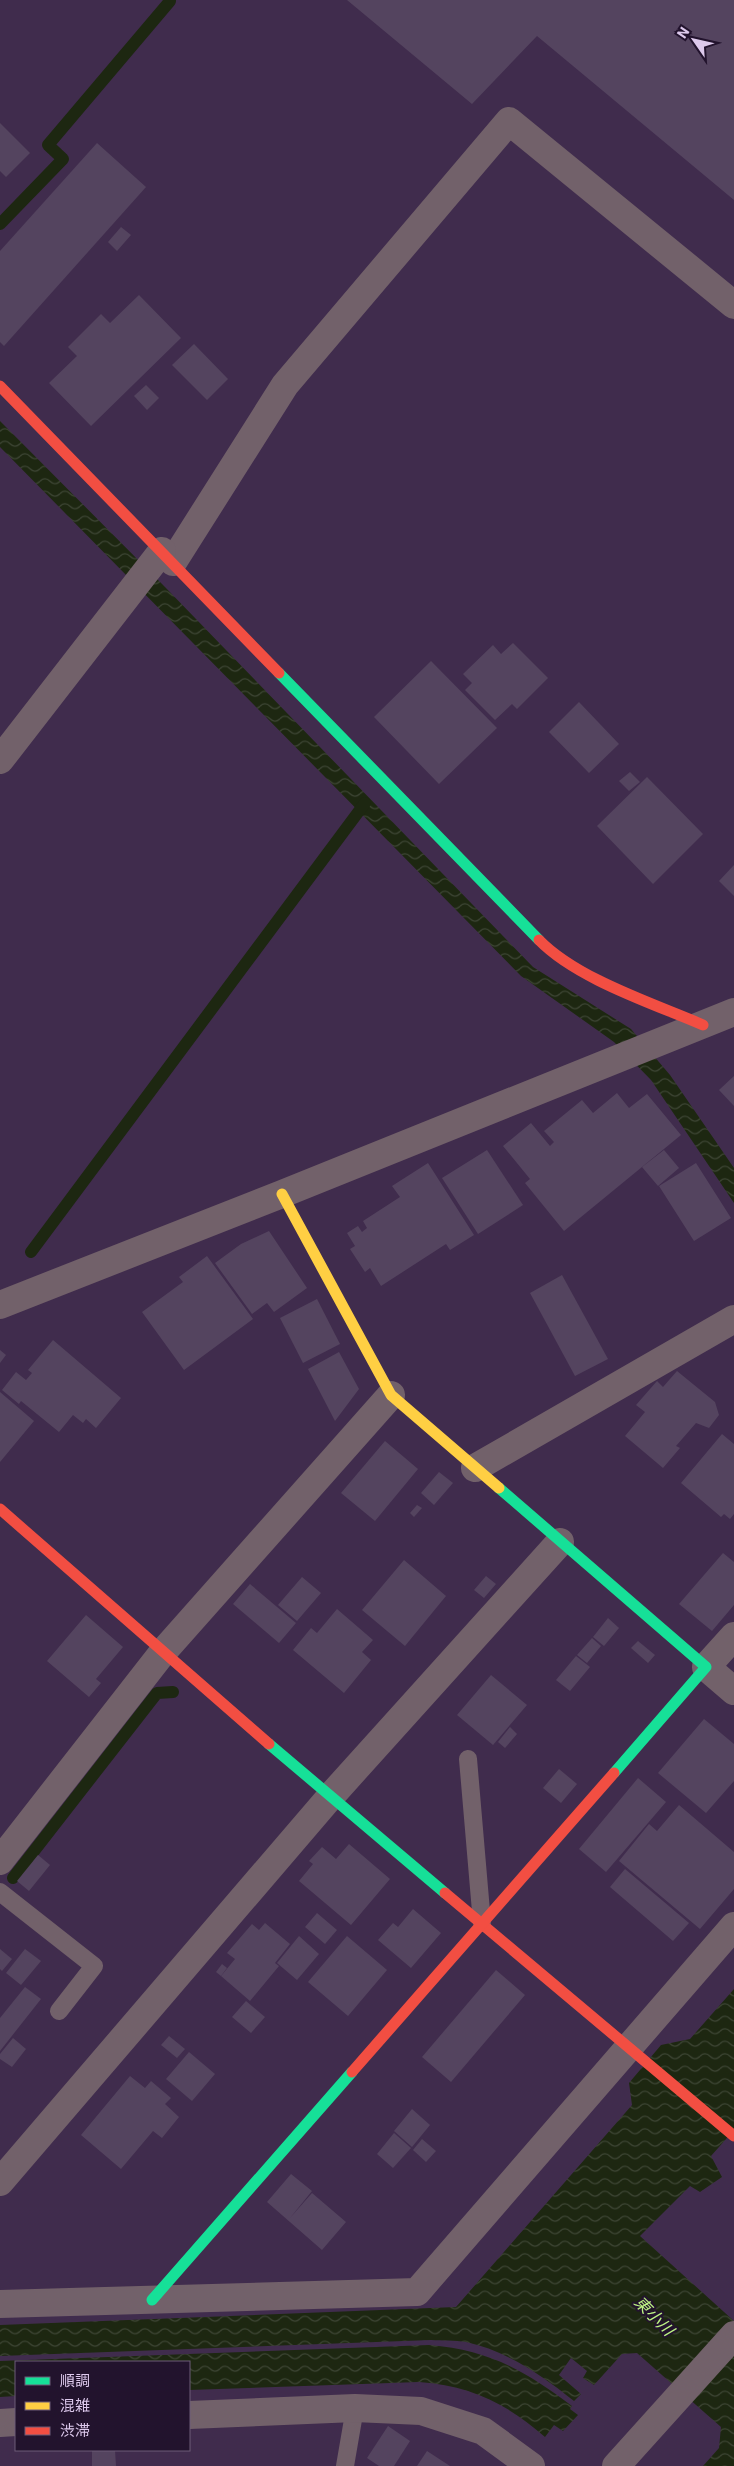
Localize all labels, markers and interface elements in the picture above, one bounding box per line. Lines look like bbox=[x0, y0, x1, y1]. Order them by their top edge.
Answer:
north arrow bbox=[669, 15, 719, 65]
text: N bbox=[674, 24, 693, 41]
water label: 東小川 bbox=[630, 2292, 679, 2341]
legend bbox=[15, 2361, 190, 2451]
text: 順調 bbox=[60, 2372, 90, 2390]
text: 混雑 bbox=[60, 2397, 90, 2415]
text: 渋滞 bbox=[60, 2422, 90, 2440]

